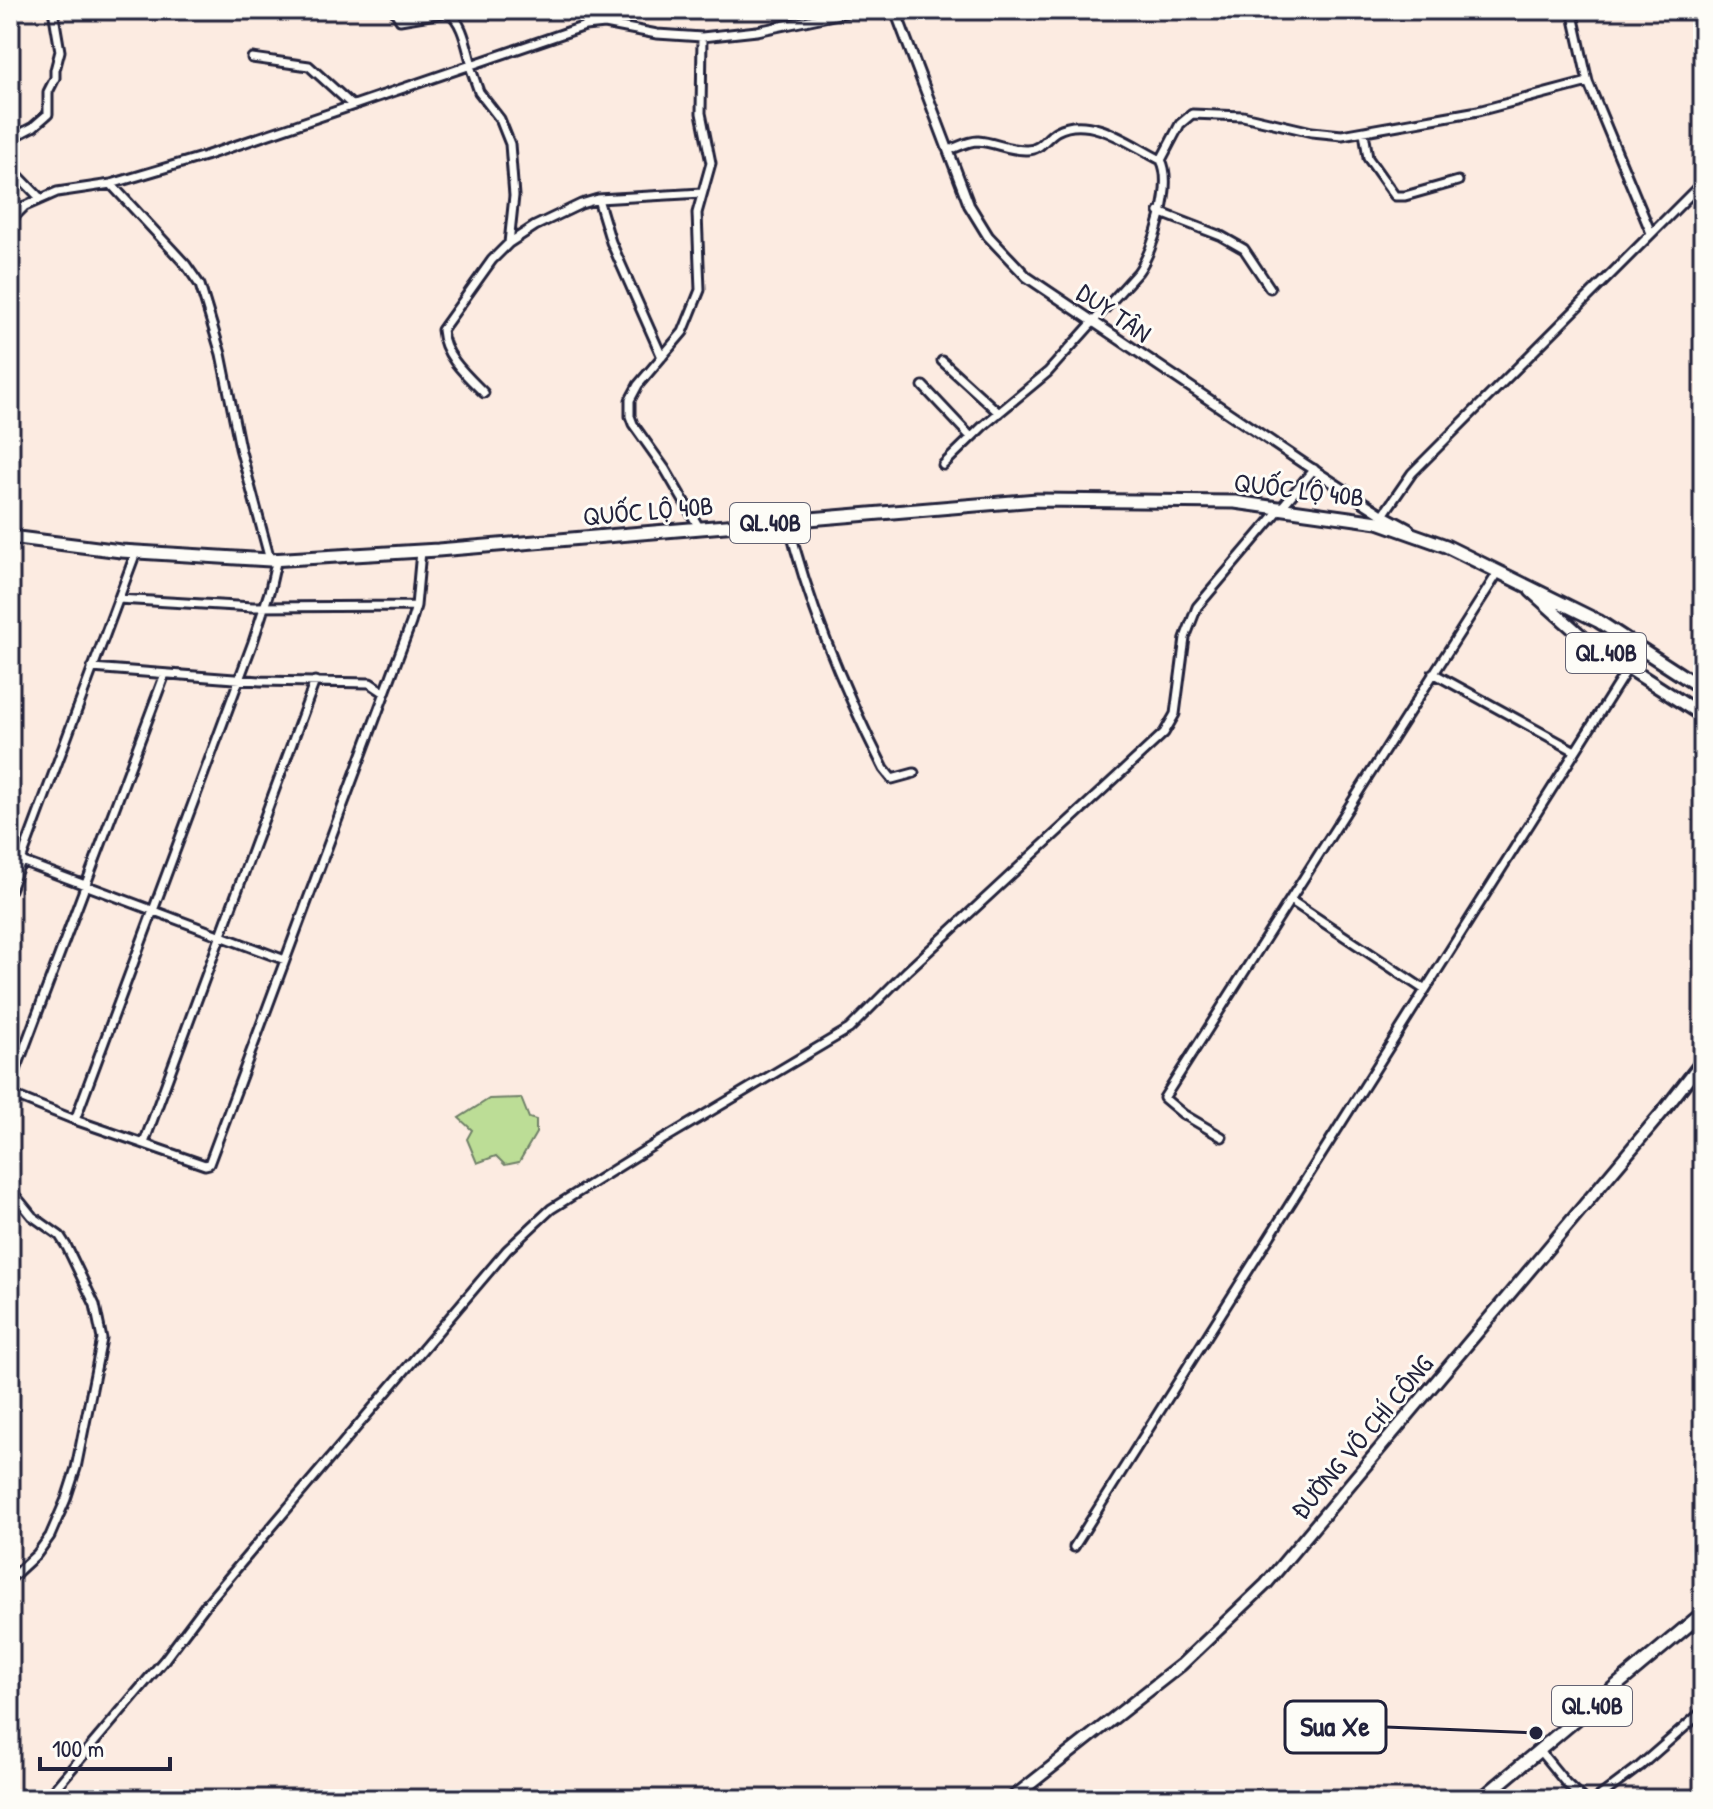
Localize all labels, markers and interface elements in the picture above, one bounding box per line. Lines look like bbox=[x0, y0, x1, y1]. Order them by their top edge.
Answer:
street label: DUY TÂN bbox=[1070, 275, 1158, 350]
street label: QUỐC LỘ 40B bbox=[1232, 464, 1366, 515]
street label: QUỐC LỘ 40B bbox=[581, 487, 715, 534]
road number: QL.40B bbox=[730, 503, 810, 543]
road number: QL.40B bbox=[1566, 633, 1646, 673]
street label: ĐƯỜNG VÕ CHÍ CÔNG bbox=[1283, 1347, 1441, 1526]
road number: QL.40B bbox=[1552, 1686, 1632, 1726]
callout: Sua Xe bbox=[1285, 1701, 1386, 1753]
text: Sua Xe bbox=[1300, 1707, 1371, 1745]
scale bar bbox=[40, 1721, 170, 1771]
text: 100 m bbox=[52, 1732, 104, 1764]

